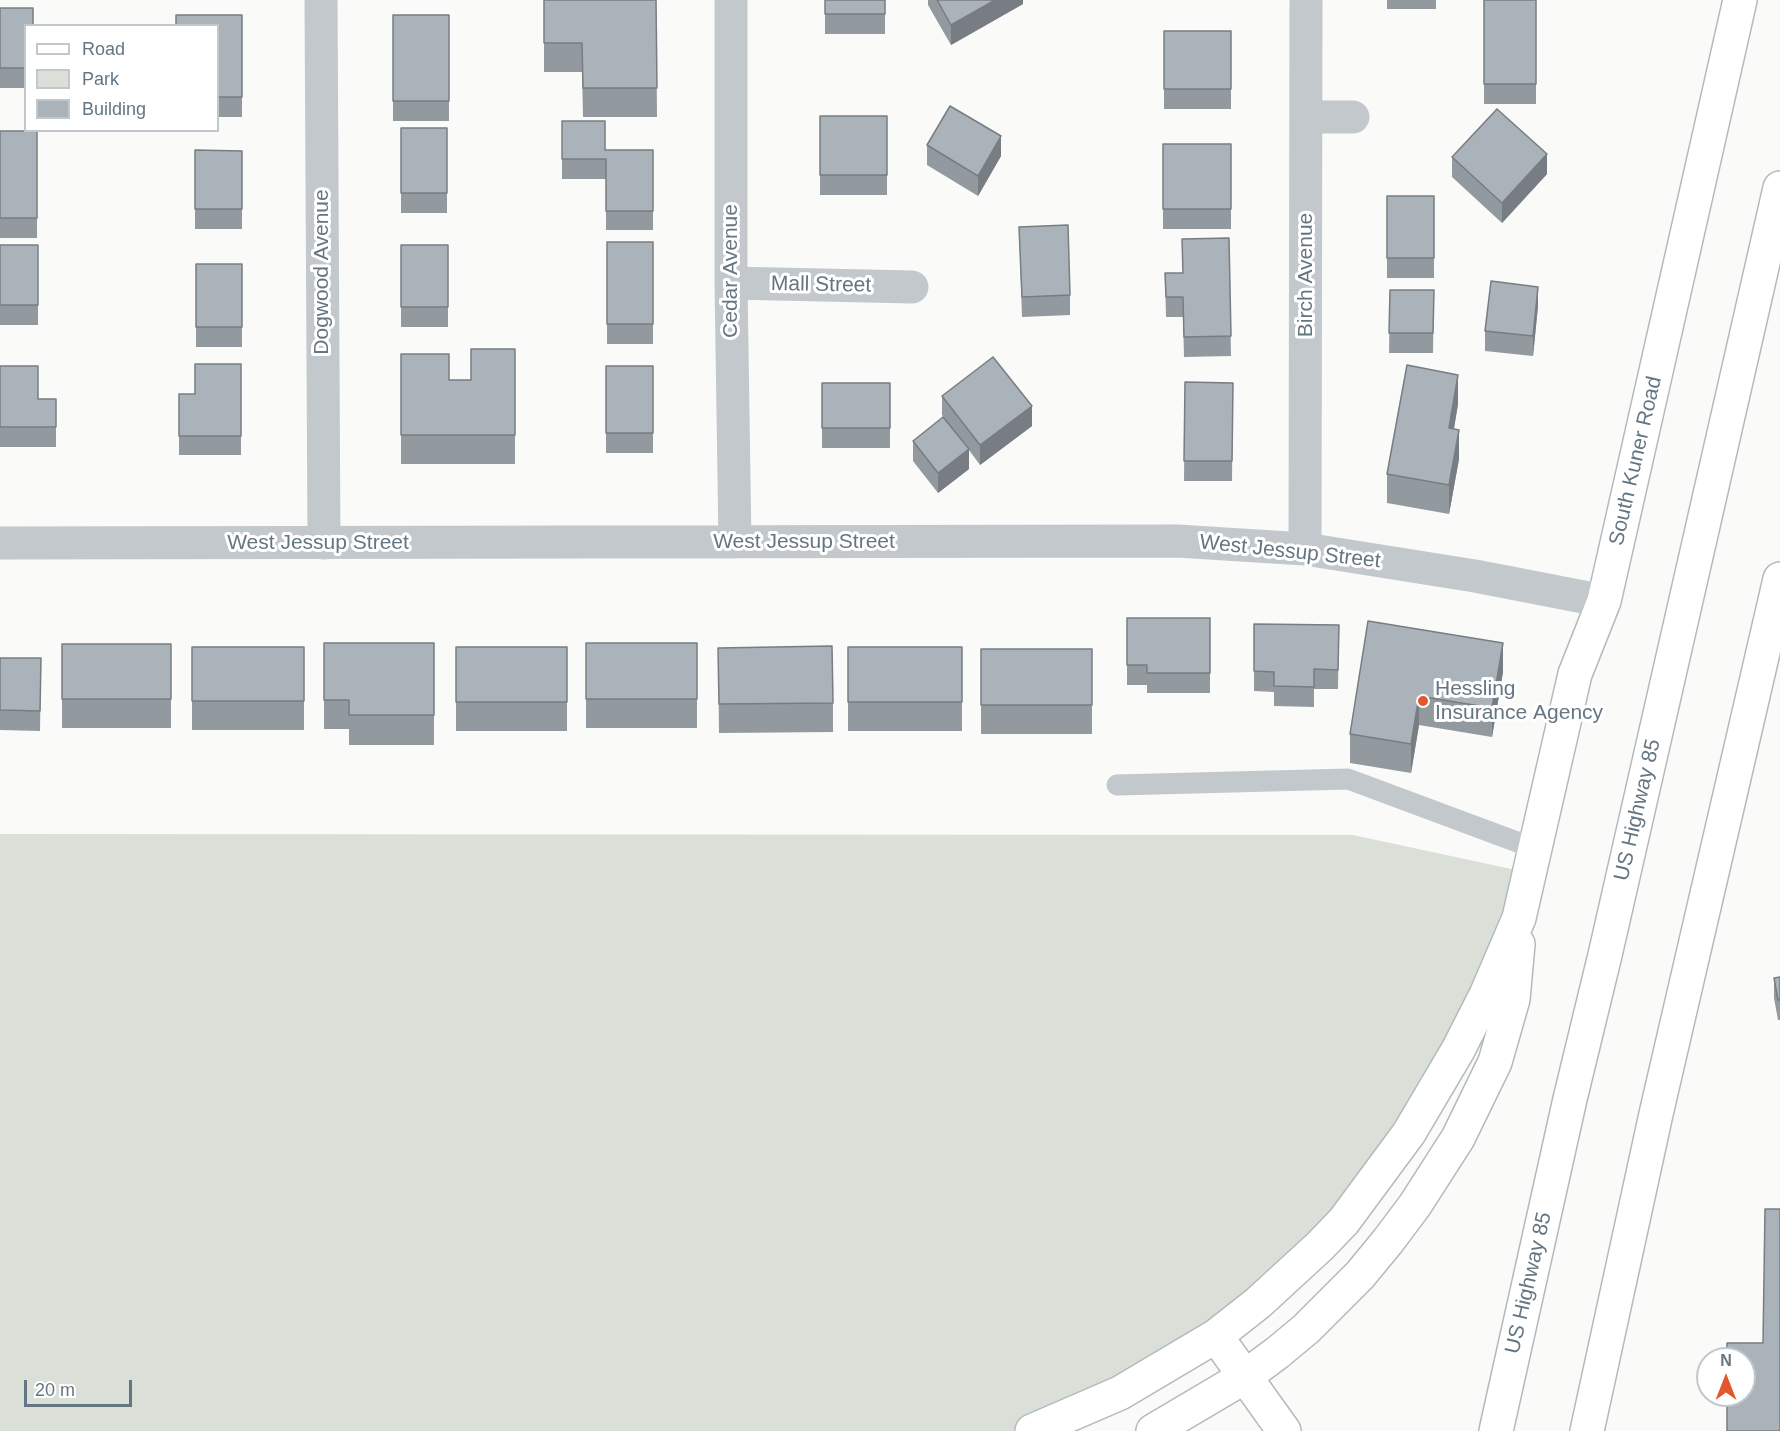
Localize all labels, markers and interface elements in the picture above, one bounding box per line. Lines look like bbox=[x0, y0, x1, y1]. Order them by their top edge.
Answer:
legend bbox=[24, 24, 219, 132]
text: Road bbox=[82, 39, 125, 59]
text: Park bbox=[82, 69, 119, 89]
text: Building bbox=[82, 99, 146, 119]
street label: Dogwood Avenue bbox=[309, 189, 335, 355]
street label: Cedar Avenue bbox=[718, 204, 744, 338]
street label: Birch Avenue bbox=[1293, 213, 1319, 337]
street label: Mall Street bbox=[771, 272, 871, 298]
street label: South Kuner Road bbox=[1604, 374, 1668, 548]
street label: West Jessup Street bbox=[713, 529, 895, 555]
street label: West Jessup Street bbox=[227, 530, 409, 556]
street label: West Jessup Street bbox=[1198, 530, 1382, 574]
place label: Hessling Insurance Agency bbox=[1435, 676, 1603, 726]
marker: Hessling Insurance Agency bbox=[1416, 694, 1430, 708]
street label: US Highway 85 bbox=[1609, 737, 1667, 883]
street label: US Highway 85 bbox=[1500, 1210, 1558, 1356]
north arrow bbox=[1696, 1347, 1756, 1407]
text: N bbox=[1720, 1352, 1732, 1369]
scale bar bbox=[27, 1368, 135, 1406]
text: 20 m bbox=[35, 1380, 75, 1400]

